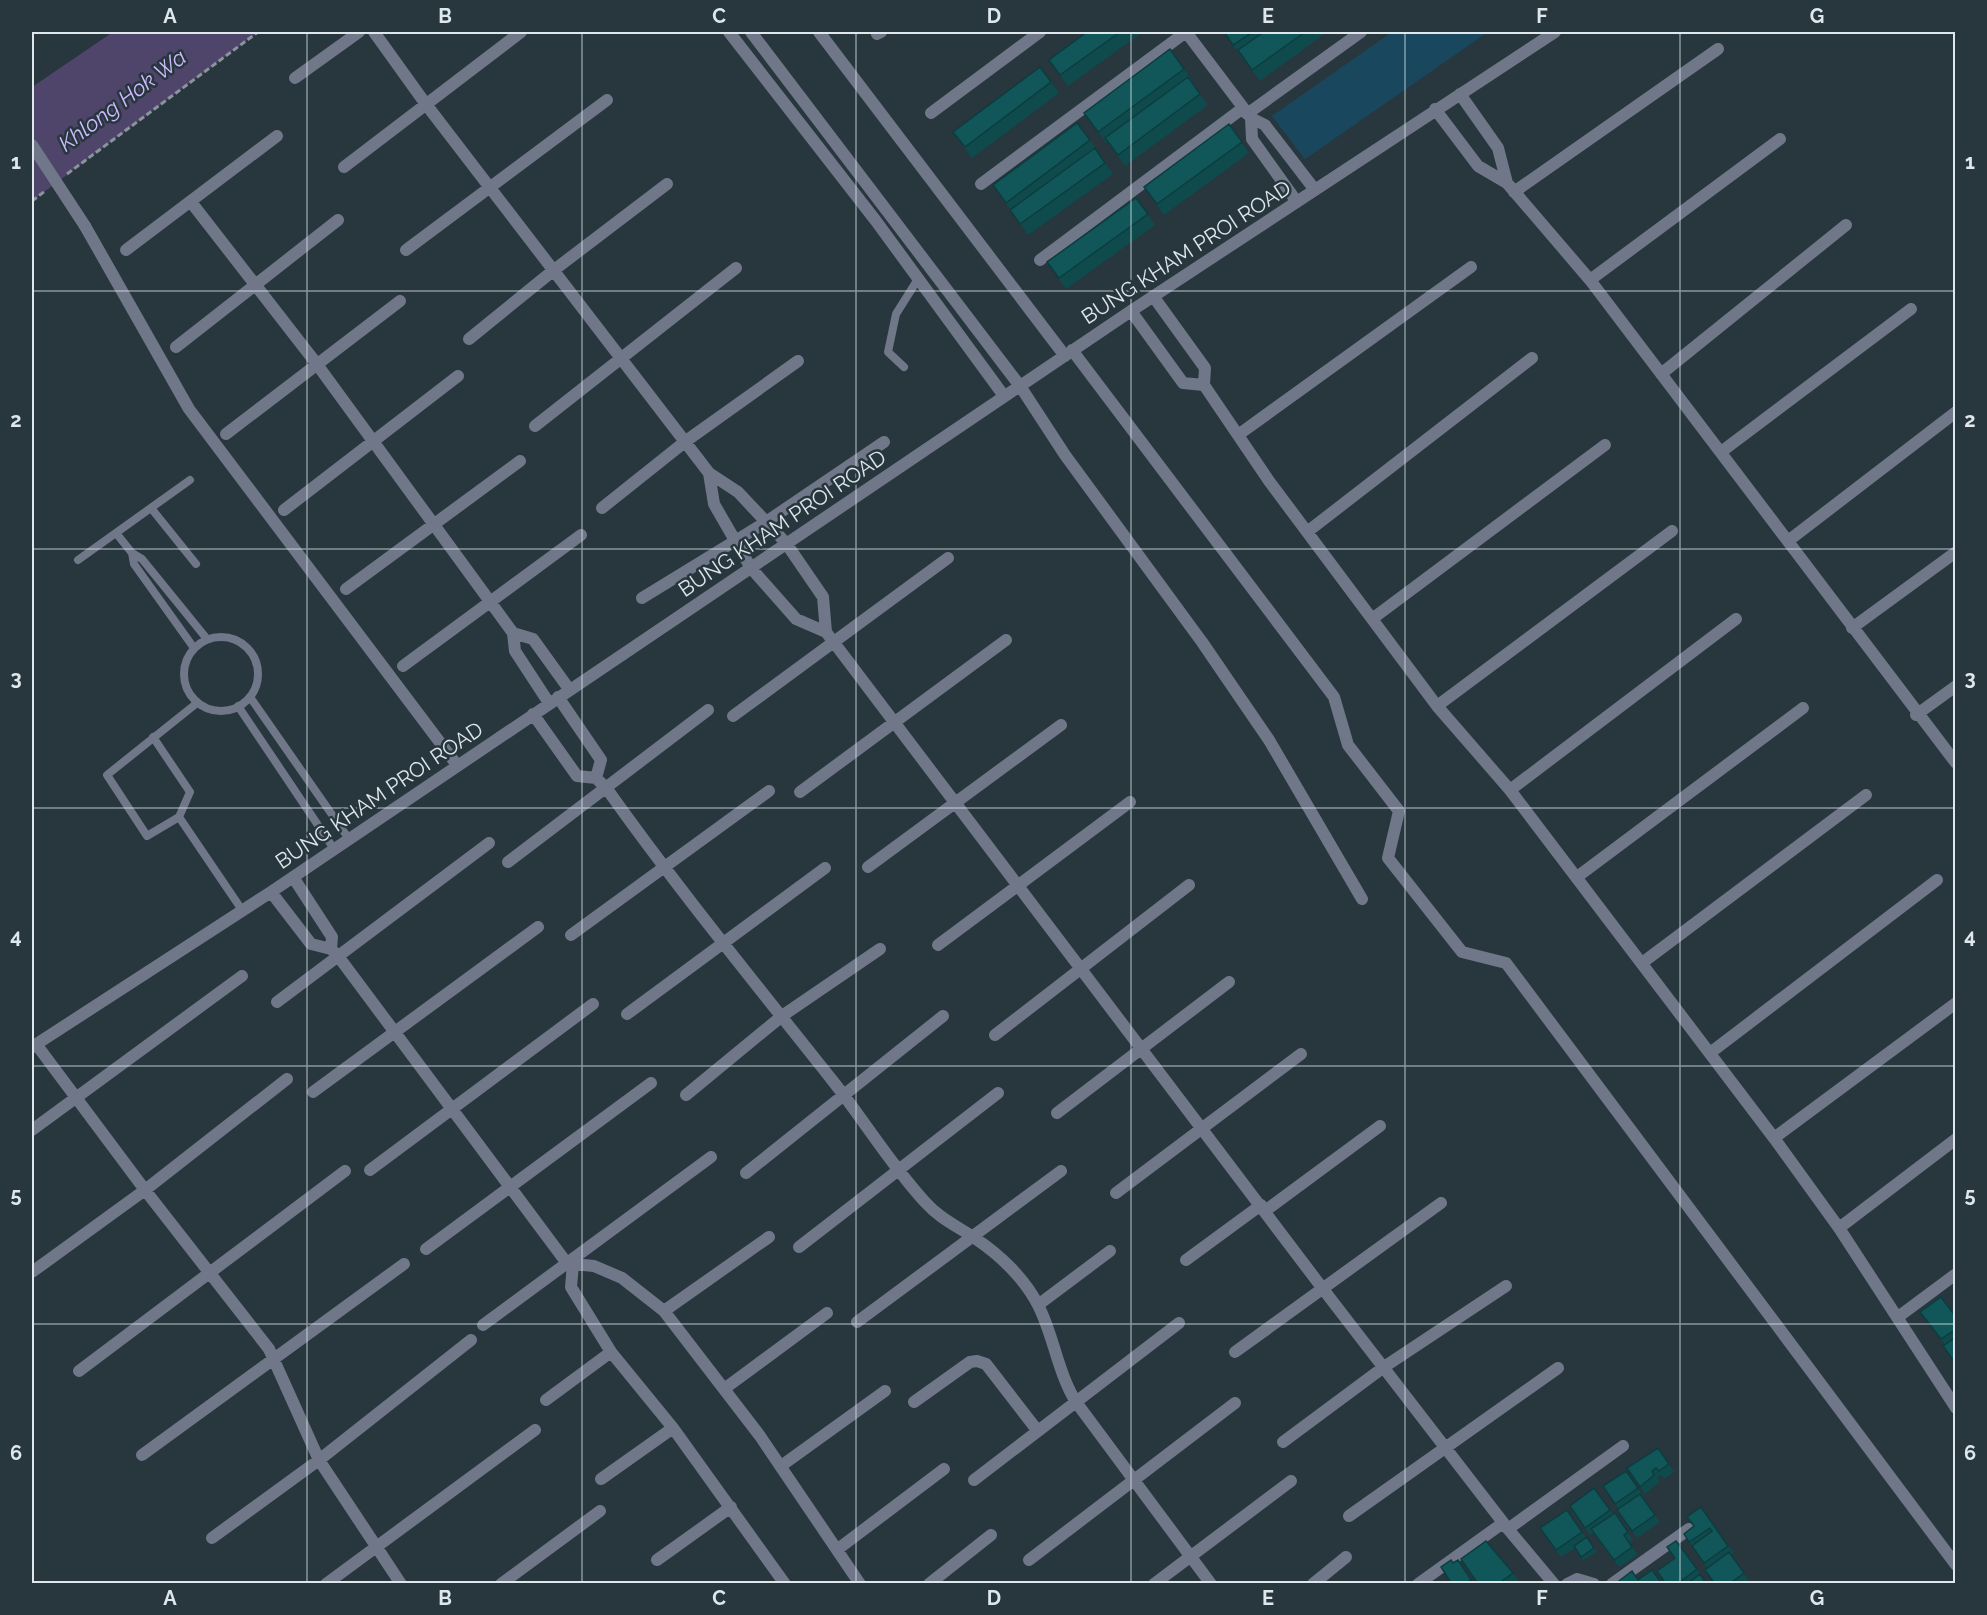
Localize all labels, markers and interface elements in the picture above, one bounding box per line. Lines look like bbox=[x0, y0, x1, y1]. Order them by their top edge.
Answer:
text: A bbox=[163, 4, 177, 28]
text: B bbox=[438, 4, 452, 28]
text: C bbox=[712, 4, 726, 28]
text: D bbox=[987, 4, 1001, 28]
text: E bbox=[1262, 4, 1274, 28]
text: F bbox=[1536, 4, 1548, 28]
text: G bbox=[1810, 4, 1824, 28]
water label: Khlong Hok Wa bbox=[53, 44, 191, 156]
text: 1 bbox=[11, 150, 21, 174]
text: 1 bbox=[1965, 150, 1975, 174]
street label: BUNG KHAM PROI ROAD bbox=[1077, 175, 1295, 329]
text: 2 bbox=[10, 408, 22, 432]
text: 2 bbox=[1964, 408, 1976, 432]
street label: BUNG KHAM PROI ROAD bbox=[674, 444, 890, 602]
text: 3 bbox=[10, 666, 22, 690]
text: 3 bbox=[1964, 666, 1976, 690]
street label: BUNG KHAM PROI ROAD bbox=[271, 716, 487, 874]
text: 4 bbox=[10, 924, 22, 948]
text: 4 bbox=[1964, 924, 1976, 948]
text: 5 bbox=[10, 1183, 22, 1207]
text: 5 bbox=[1964, 1183, 1976, 1207]
text: 6 bbox=[10, 1441, 22, 1465]
text: 6 bbox=[1964, 1441, 1976, 1465]
text: A bbox=[163, 1586, 177, 1610]
text: B bbox=[438, 1586, 452, 1610]
text: C bbox=[712, 1586, 726, 1610]
text: D bbox=[987, 1586, 1001, 1610]
text: E bbox=[1262, 1586, 1274, 1610]
text: F bbox=[1536, 1586, 1548, 1610]
text: G bbox=[1810, 1586, 1824, 1610]

